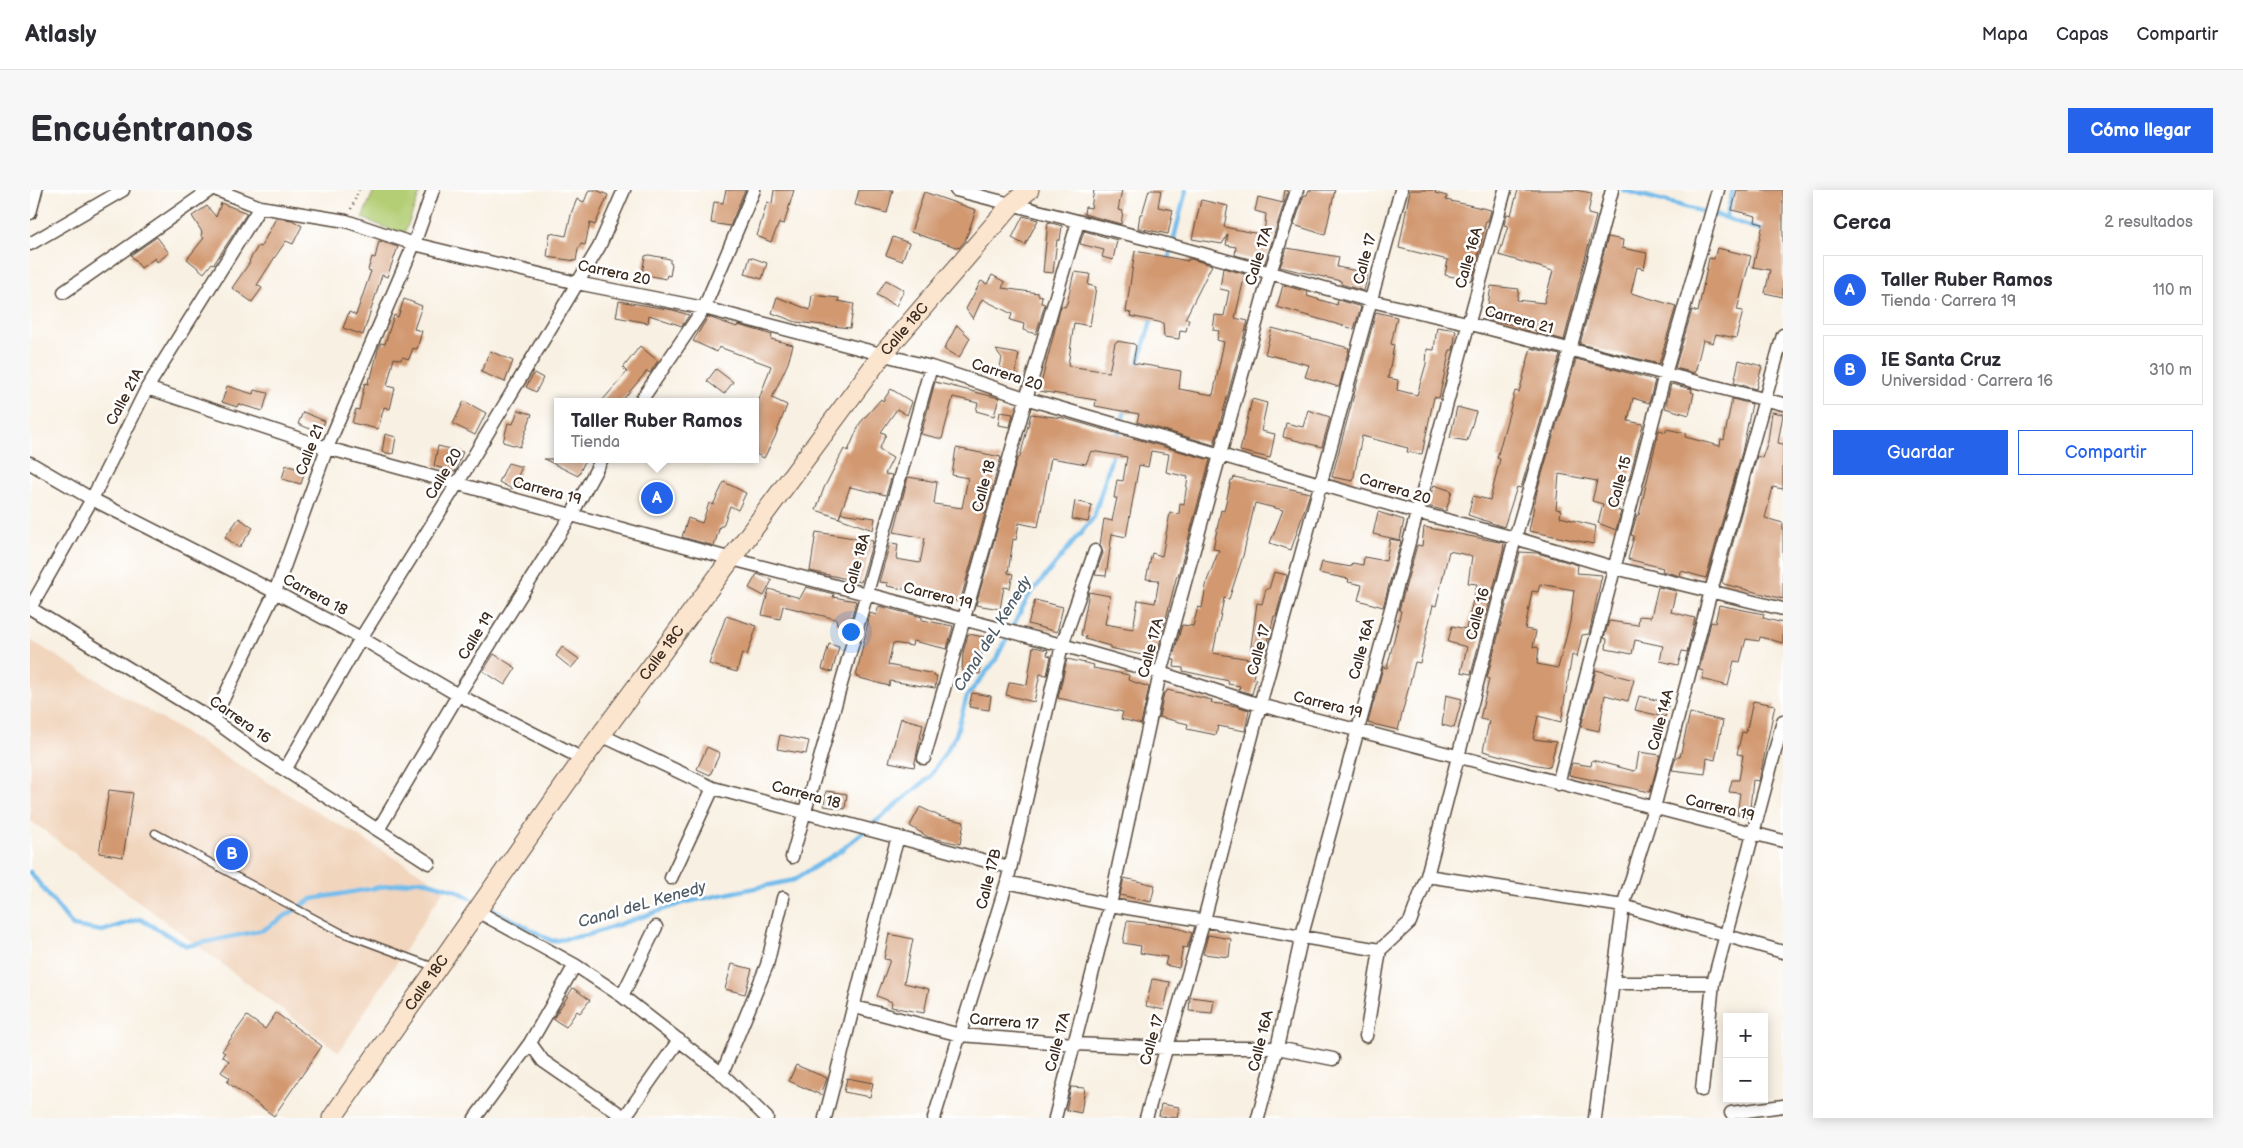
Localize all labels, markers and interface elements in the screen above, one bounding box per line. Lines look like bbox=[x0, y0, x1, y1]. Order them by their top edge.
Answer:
text: Atlasly bbox=[25, 20, 96, 49]
text: Mapa bbox=[1982, 24, 2028, 45]
text: Capas bbox=[2056, 24, 2109, 45]
text: Compartir bbox=[2137, 24, 2218, 45]
button: Cómo llegar bbox=[2068, 108, 2213, 153]
text: Encuéntranos bbox=[30, 109, 253, 152]
text: Cerca bbox=[1833, 210, 1891, 235]
text: 2 resultados bbox=[2104, 213, 2193, 232]
street label: Calle 17A bbox=[1241, 223, 1277, 288]
street label: Calle 16A bbox=[1451, 224, 1487, 291]
street label: Calle 17 bbox=[1349, 231, 1381, 287]
street label: Carrera 20 bbox=[576, 256, 652, 290]
text: Taller Ruber Ramos bbox=[1881, 269, 2053, 292]
text: A bbox=[1845, 281, 1855, 300]
text: 110 m bbox=[2153, 281, 2192, 300]
text: Tienda · Carrera 19 bbox=[1881, 292, 2016, 311]
street label: Calle 18C bbox=[876, 298, 933, 359]
street label: Carrera 21 bbox=[1482, 302, 1556, 338]
text: IE Santa Cruz bbox=[1881, 349, 2001, 372]
street label: Carrera 20 bbox=[969, 355, 1045, 396]
text: B bbox=[1844, 361, 1856, 380]
text: 310 m bbox=[2149, 361, 2192, 380]
street label: Calle 21A bbox=[102, 364, 148, 429]
text: Universidad · Carrera 16 bbox=[1881, 372, 2053, 391]
popup bbox=[554, 398, 759, 463]
text: Taller Ruber Ramos bbox=[571, 410, 742, 433]
street label: Calle 21 bbox=[292, 422, 328, 478]
button: Guardar bbox=[1833, 430, 2008, 475]
button: Compartir bbox=[2018, 430, 2193, 475]
text: Tienda bbox=[571, 433, 620, 452]
street label: Calle 20 bbox=[421, 445, 467, 503]
street label: Calle 15 bbox=[1604, 454, 1636, 510]
street label: Calle 18 bbox=[968, 458, 1000, 514]
street label: Carrera 20 bbox=[1357, 469, 1433, 509]
street label: Carrera 19 bbox=[510, 473, 584, 509]
pin: A bbox=[641, 479, 673, 517]
street label: Calle 18A bbox=[839, 531, 875, 597]
street label: Carrera 18 bbox=[279, 570, 351, 620]
water label: Canal deL Kenedy bbox=[950, 572, 1037, 695]
street label: Carrera 19 bbox=[901, 578, 975, 614]
street label: Calle 16 bbox=[1462, 586, 1494, 642]
street label: Calle 19 bbox=[454, 608, 498, 664]
street label: Calle 17A bbox=[1134, 615, 1168, 680]
street label: Calle 16A bbox=[1345, 615, 1380, 682]
your location bbox=[838, 619, 864, 645]
street label: Calle 18C bbox=[635, 621, 688, 684]
street label: Calle 17 bbox=[1243, 622, 1275, 678]
street label: Calle 14A bbox=[1644, 686, 1679, 753]
street label: Carrera 19 bbox=[1291, 687, 1365, 723]
street label: Carrera 16 bbox=[205, 692, 275, 748]
street label: Carrera 18 bbox=[769, 777, 843, 813]
street label: Carrera 19 bbox=[1683, 790, 1757, 826]
pin: B bbox=[216, 835, 248, 873]
street label: Calle 17B bbox=[972, 847, 1006, 911]
water label: Canal deL Kenedy bbox=[576, 877, 709, 932]
street label: Calle 18C bbox=[400, 951, 453, 1014]
street label: Calle 16A bbox=[1244, 1007, 1278, 1074]
street label: Calle 17A bbox=[1041, 1009, 1075, 1074]
street label: Carrera 17 bbox=[969, 1010, 1040, 1035]
street label: Calle 17 bbox=[1136, 1012, 1168, 1068]
map controls bbox=[1723, 1013, 1768, 1103]
button: + bbox=[1723, 1013, 1768, 1058]
button: − bbox=[1723, 1058, 1768, 1103]

